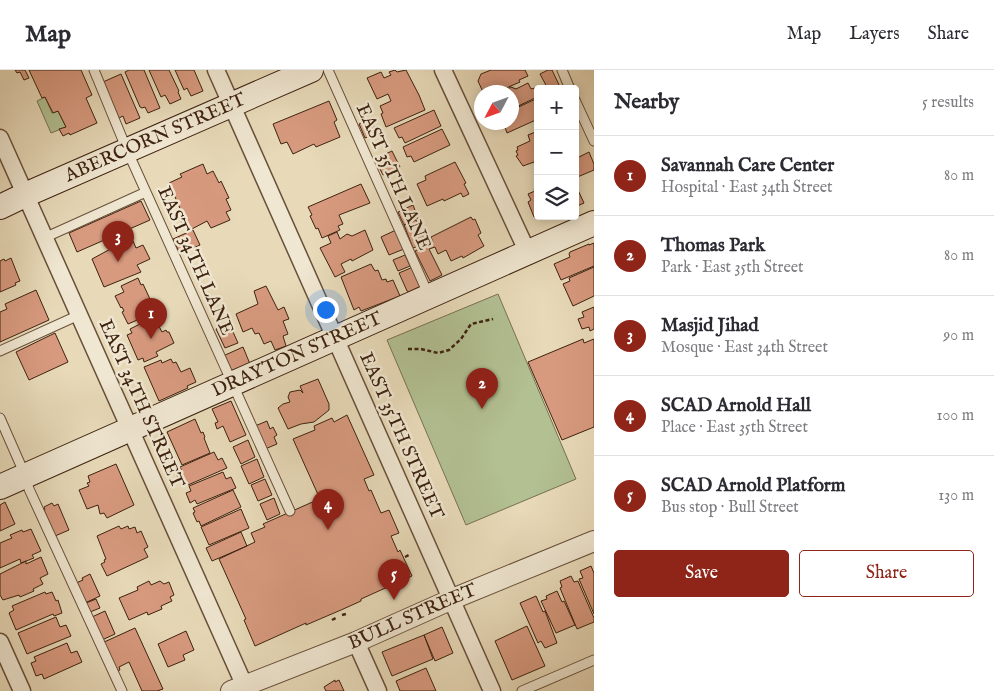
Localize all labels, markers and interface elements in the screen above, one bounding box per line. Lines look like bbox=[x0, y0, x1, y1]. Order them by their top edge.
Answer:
text: Map bbox=[25, 19, 71, 50]
text: Map bbox=[787, 23, 821, 46]
text: Layers bbox=[849, 23, 900, 46]
text: Share bbox=[928, 23, 969, 46]
north arrow bbox=[474, 85, 519, 130]
map controls bbox=[534, 85, 579, 220]
button: + bbox=[534, 85, 579, 130]
street label: ABERCORN STREET bbox=[60, 88, 250, 188]
text: Nearby bbox=[614, 89, 679, 116]
text: 5 results bbox=[922, 93, 974, 113]
street label: EAST 35TH LANE bbox=[350, 100, 436, 254]
button: − bbox=[534, 130, 579, 175]
text: Savannah Care Center bbox=[661, 154, 834, 178]
text: 1 bbox=[627, 166, 633, 186]
text: 80 m bbox=[944, 166, 974, 186]
button: layers bbox=[534, 175, 579, 220]
text: Hospital · East 34th Street bbox=[661, 178, 833, 198]
street label: EAST 34TH LANE bbox=[151, 183, 239, 339]
pin: 3 bbox=[102, 221, 134, 262]
text: Thomas Park bbox=[661, 234, 765, 258]
text: 2 bbox=[626, 246, 634, 266]
text: 80 m bbox=[944, 246, 974, 266]
text: Park · East 35th Street bbox=[661, 258, 804, 278]
your location bbox=[313, 297, 339, 323]
pin: 1 bbox=[135, 298, 167, 339]
street label: DRAYTON STREET bbox=[208, 307, 386, 403]
text: Masjid Jihad bbox=[661, 314, 759, 338]
street label: EAST 34TH STREET bbox=[93, 316, 189, 492]
text: 3 bbox=[627, 326, 633, 346]
text: 90 m bbox=[943, 326, 974, 346]
text: Mosque · East 34th Street bbox=[661, 338, 828, 358]
street label: EAST 35TH STREET bbox=[353, 349, 449, 523]
pin: 2 bbox=[466, 368, 498, 409]
text: SCAD Arnold Hall bbox=[661, 394, 811, 418]
text: 4 bbox=[626, 406, 634, 426]
text: 100 m bbox=[937, 406, 974, 426]
text: Place · East 35th Street bbox=[661, 418, 808, 438]
text: SCAD Arnold Platform bbox=[661, 474, 846, 498]
text: 5 bbox=[627, 486, 633, 506]
text: 130 m bbox=[938, 486, 974, 506]
pin: 4 bbox=[312, 489, 344, 530]
text: Bus stop · Bull Street bbox=[661, 498, 799, 518]
button: Save bbox=[614, 550, 789, 597]
button: Share bbox=[799, 550, 974, 597]
pin: 5 bbox=[378, 559, 410, 600]
street label: BULL STREET bbox=[345, 578, 480, 656]

